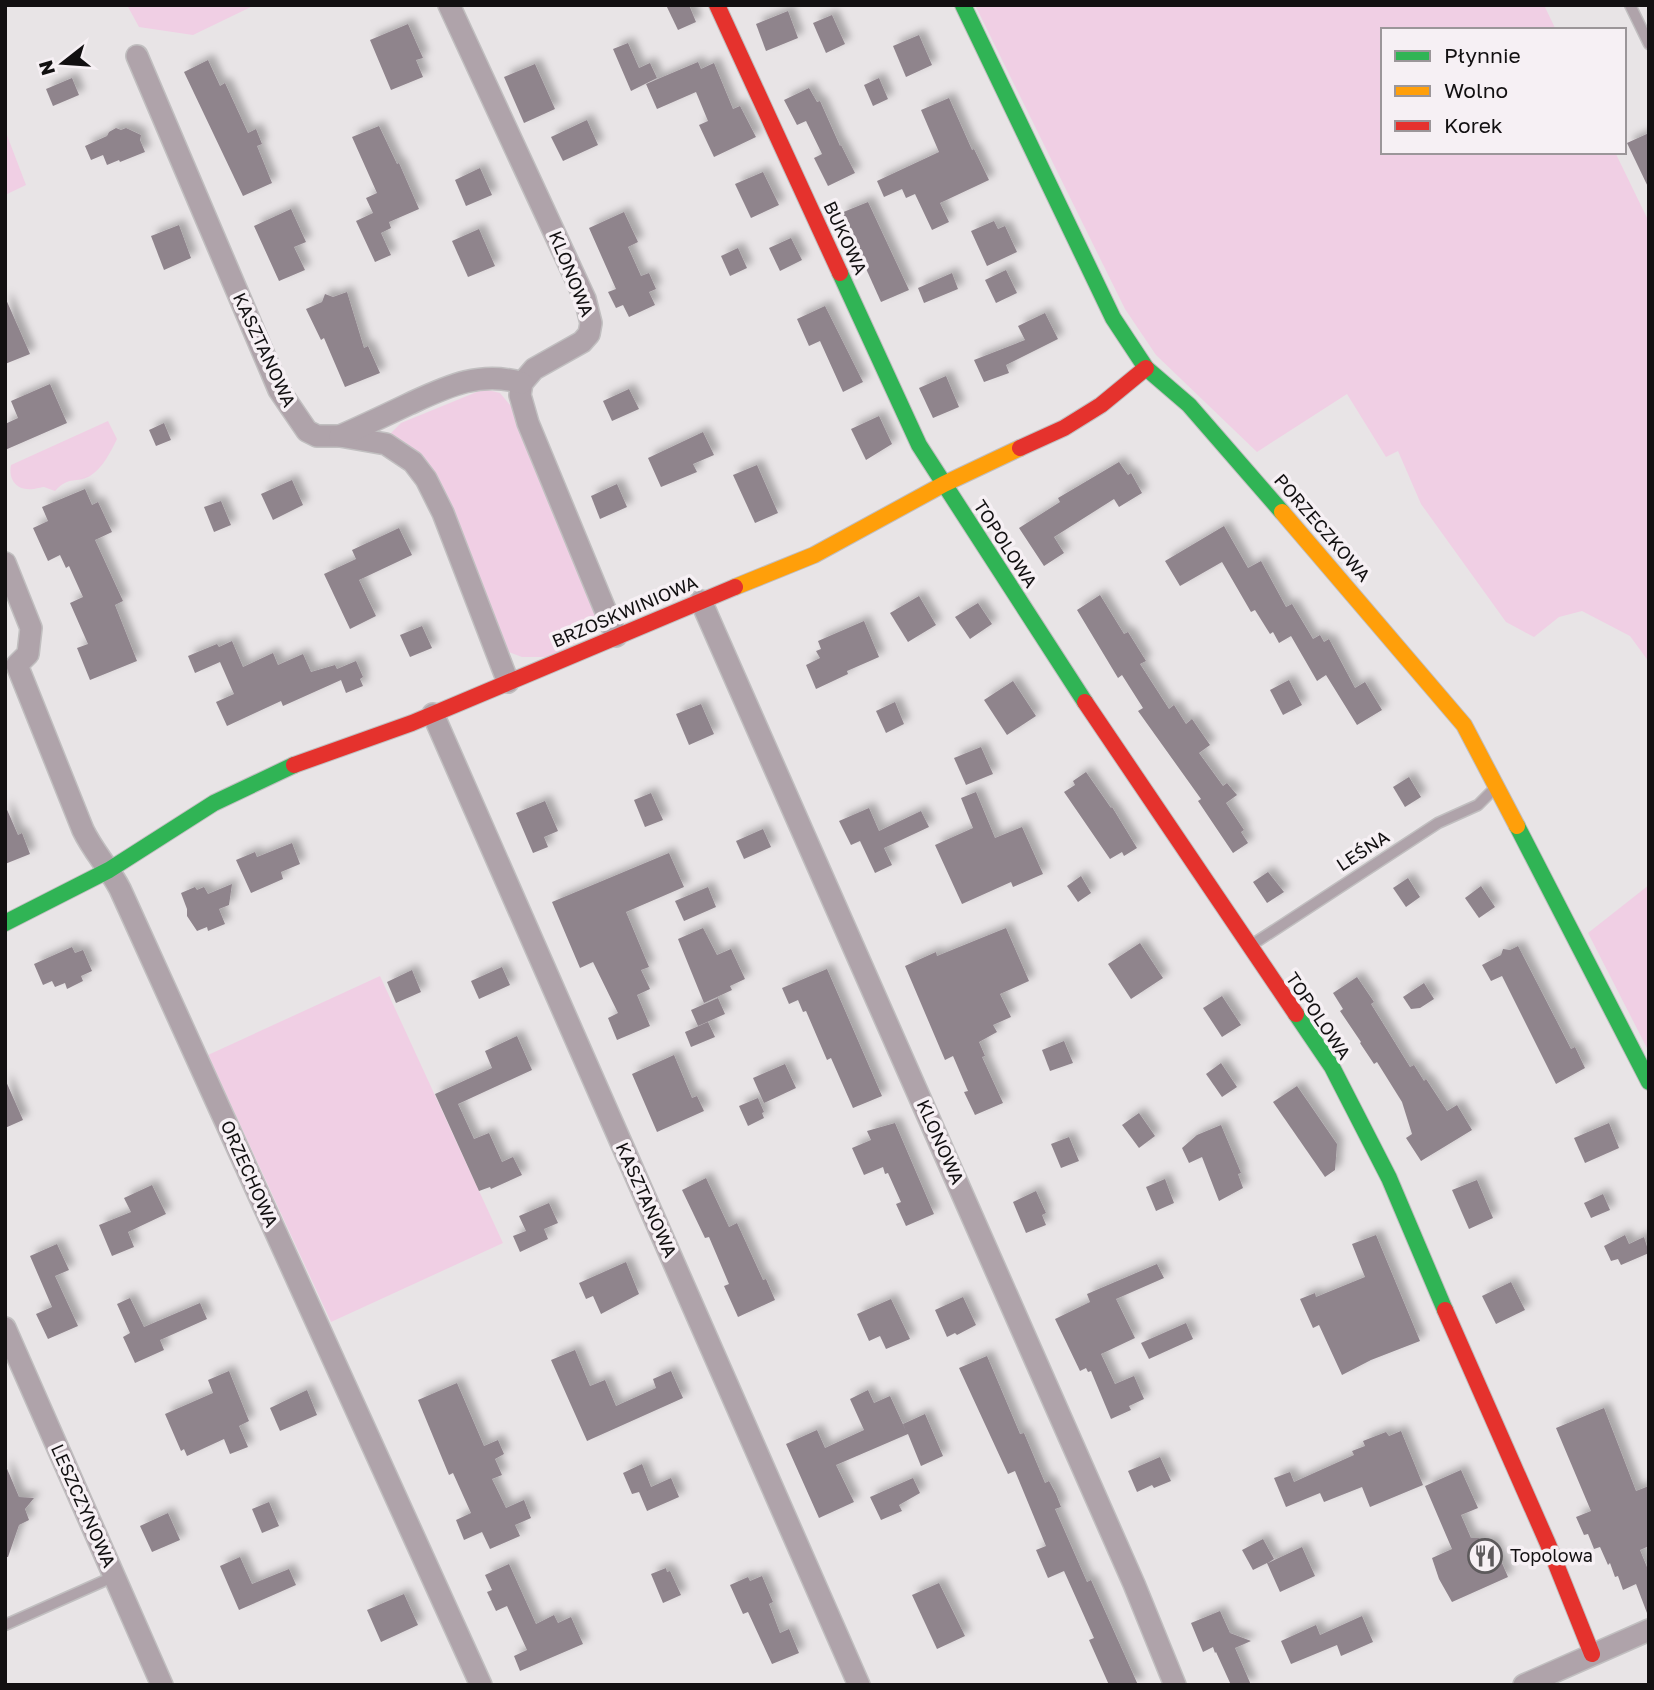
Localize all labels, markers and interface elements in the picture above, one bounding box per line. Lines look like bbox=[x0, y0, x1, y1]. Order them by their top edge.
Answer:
north arrow bbox=[28, 28, 98, 98]
legend bbox=[1381, 28, 1626, 154]
text: Płynnie bbox=[1444, 42, 1521, 68]
text: N bbox=[33, 58, 59, 78]
text: Wolno bbox=[1444, 77, 1508, 103]
text: Korek bbox=[1444, 112, 1503, 138]
street label: BUKOWA bbox=[819, 197, 872, 278]
street label: KLONOWA bbox=[545, 228, 599, 320]
street label: KASZTANOWA bbox=[229, 289, 301, 410]
street label: PORZECZKOWA bbox=[1270, 469, 1375, 586]
street label: TOPOLOWA bbox=[969, 495, 1042, 591]
street label: BRZOSKWINIOWA bbox=[548, 570, 701, 652]
street label: LEŚNA bbox=[1332, 825, 1393, 875]
street label: TOPOLOWA bbox=[1282, 968, 1356, 1063]
street label: KLONOWA bbox=[912, 1096, 969, 1187]
street label: ORZECHOWA bbox=[217, 1117, 283, 1230]
street label: KASZTANOWA bbox=[612, 1139, 682, 1261]
street label: LESZCZYNOWA bbox=[47, 1441, 121, 1571]
restaurant icon: Topolowa bbox=[1466, 1537, 1504, 1575]
place label: Topolowa bbox=[1510, 1544, 1593, 1566]

